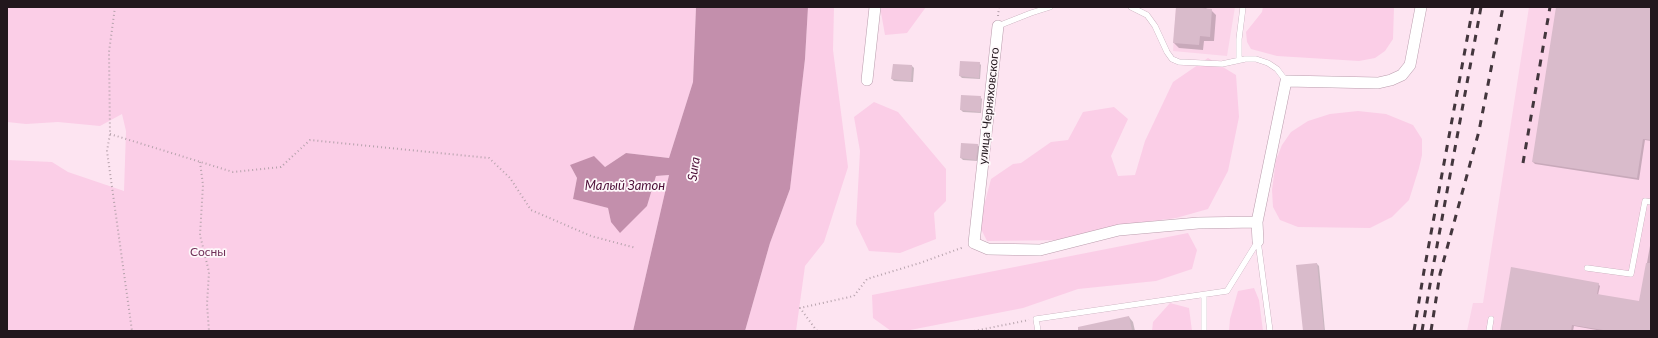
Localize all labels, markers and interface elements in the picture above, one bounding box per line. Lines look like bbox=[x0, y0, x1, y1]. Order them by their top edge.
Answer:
street label: улица Черняховского bbox=[976, 47, 1002, 165]
water label: Sura bbox=[685, 156, 703, 182]
water label: Малый Затон bbox=[585, 178, 665, 194]
park label: Сосны bbox=[190, 245, 226, 259]

